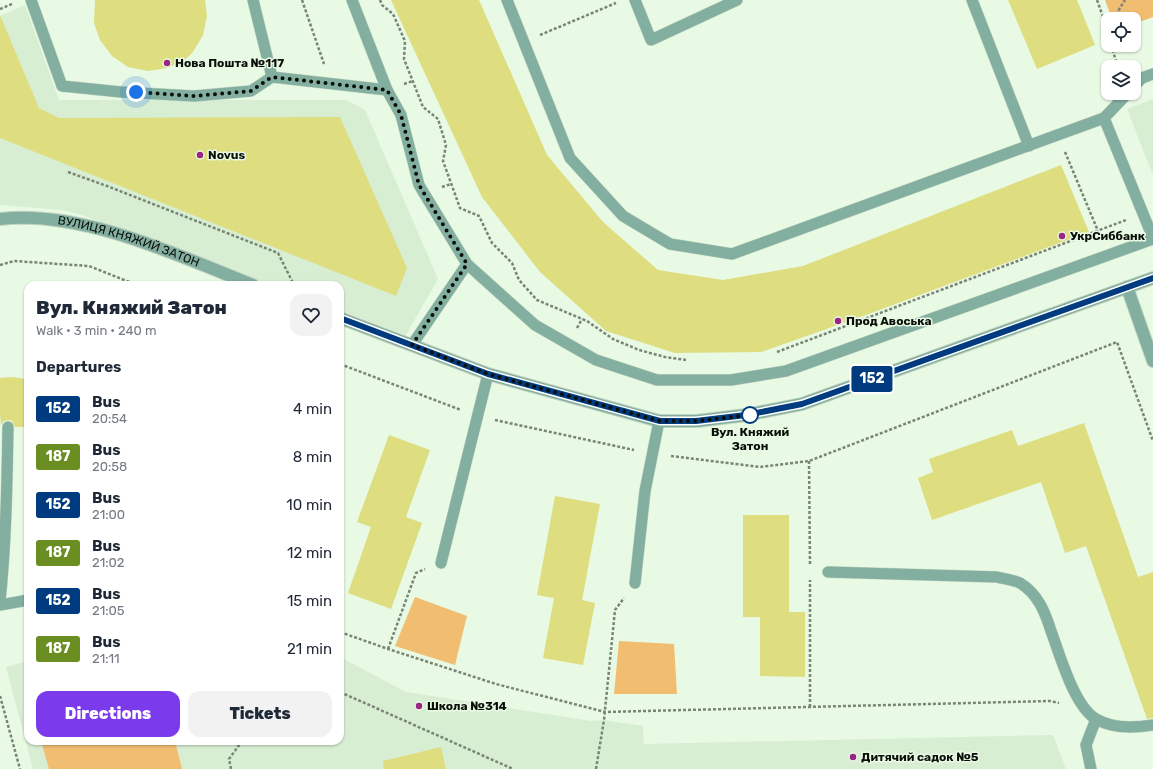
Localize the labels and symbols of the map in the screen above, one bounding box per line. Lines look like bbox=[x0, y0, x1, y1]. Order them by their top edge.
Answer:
place label: Нова Пошта №117 bbox=[175, 56, 284, 70]
marker: Нова Пошта №117 bbox=[162, 58, 172, 68]
your location bbox=[126, 82, 146, 102]
place label: Novus bbox=[208, 148, 246, 162]
marker: Novus bbox=[195, 150, 205, 160]
street label: ВУЛИЦЯ КНЯЖИЙ ЗАТОН bbox=[57, 213, 202, 270]
place label: УкрСиббанк bbox=[1070, 229, 1146, 243]
marker: УкрСиббанк bbox=[1057, 231, 1067, 241]
place label: Прод Авоська bbox=[846, 314, 932, 328]
marker: Прод Авоська bbox=[833, 316, 843, 326]
line badge: 152 bbox=[849, 366, 895, 392]
marker: Вул. Княжий Затон bbox=[741, 406, 759, 424]
place label: Вул. Княжий Затон bbox=[711, 425, 789, 453]
place label: Школа №314 bbox=[427, 699, 507, 713]
marker: Школа №314 bbox=[414, 701, 424, 711]
place label: Дитячий садок №5 bbox=[861, 750, 979, 764]
marker: Дитячий садок №5 bbox=[848, 752, 858, 762]

